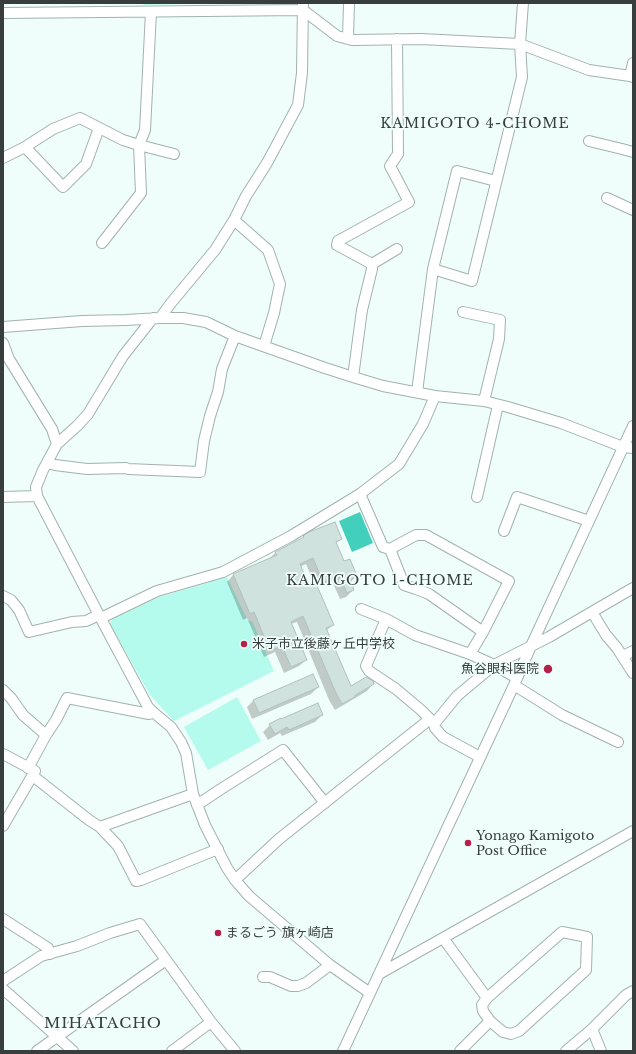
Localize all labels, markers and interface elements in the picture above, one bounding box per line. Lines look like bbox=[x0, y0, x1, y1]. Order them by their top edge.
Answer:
district label: KAMIGOTO 4-CHOME bbox=[380, 116, 570, 132]
district label: KAMIGOTO 1-CHOME bbox=[286, 573, 474, 589]
place label: 米子市立後藤ヶ丘中学校 bbox=[252, 636, 395, 652]
marker: 米子市立後藤ヶ丘中学校 bbox=[239, 639, 249, 649]
place label: 魚谷眼科医院 bbox=[461, 661, 539, 677]
marker: 魚谷眼科医院 bbox=[542, 663, 554, 675]
place label: Yonago Kamigoto Post Office bbox=[476, 828, 594, 859]
marker: Yonago Kamigoto Post Office bbox=[463, 838, 473, 848]
place label: まるごう 旗ヶ崎店 bbox=[226, 925, 334, 941]
marker: まるごう 旗ヶ崎店 bbox=[213, 928, 223, 938]
district label: MIHATACHO bbox=[44, 1015, 162, 1033]

